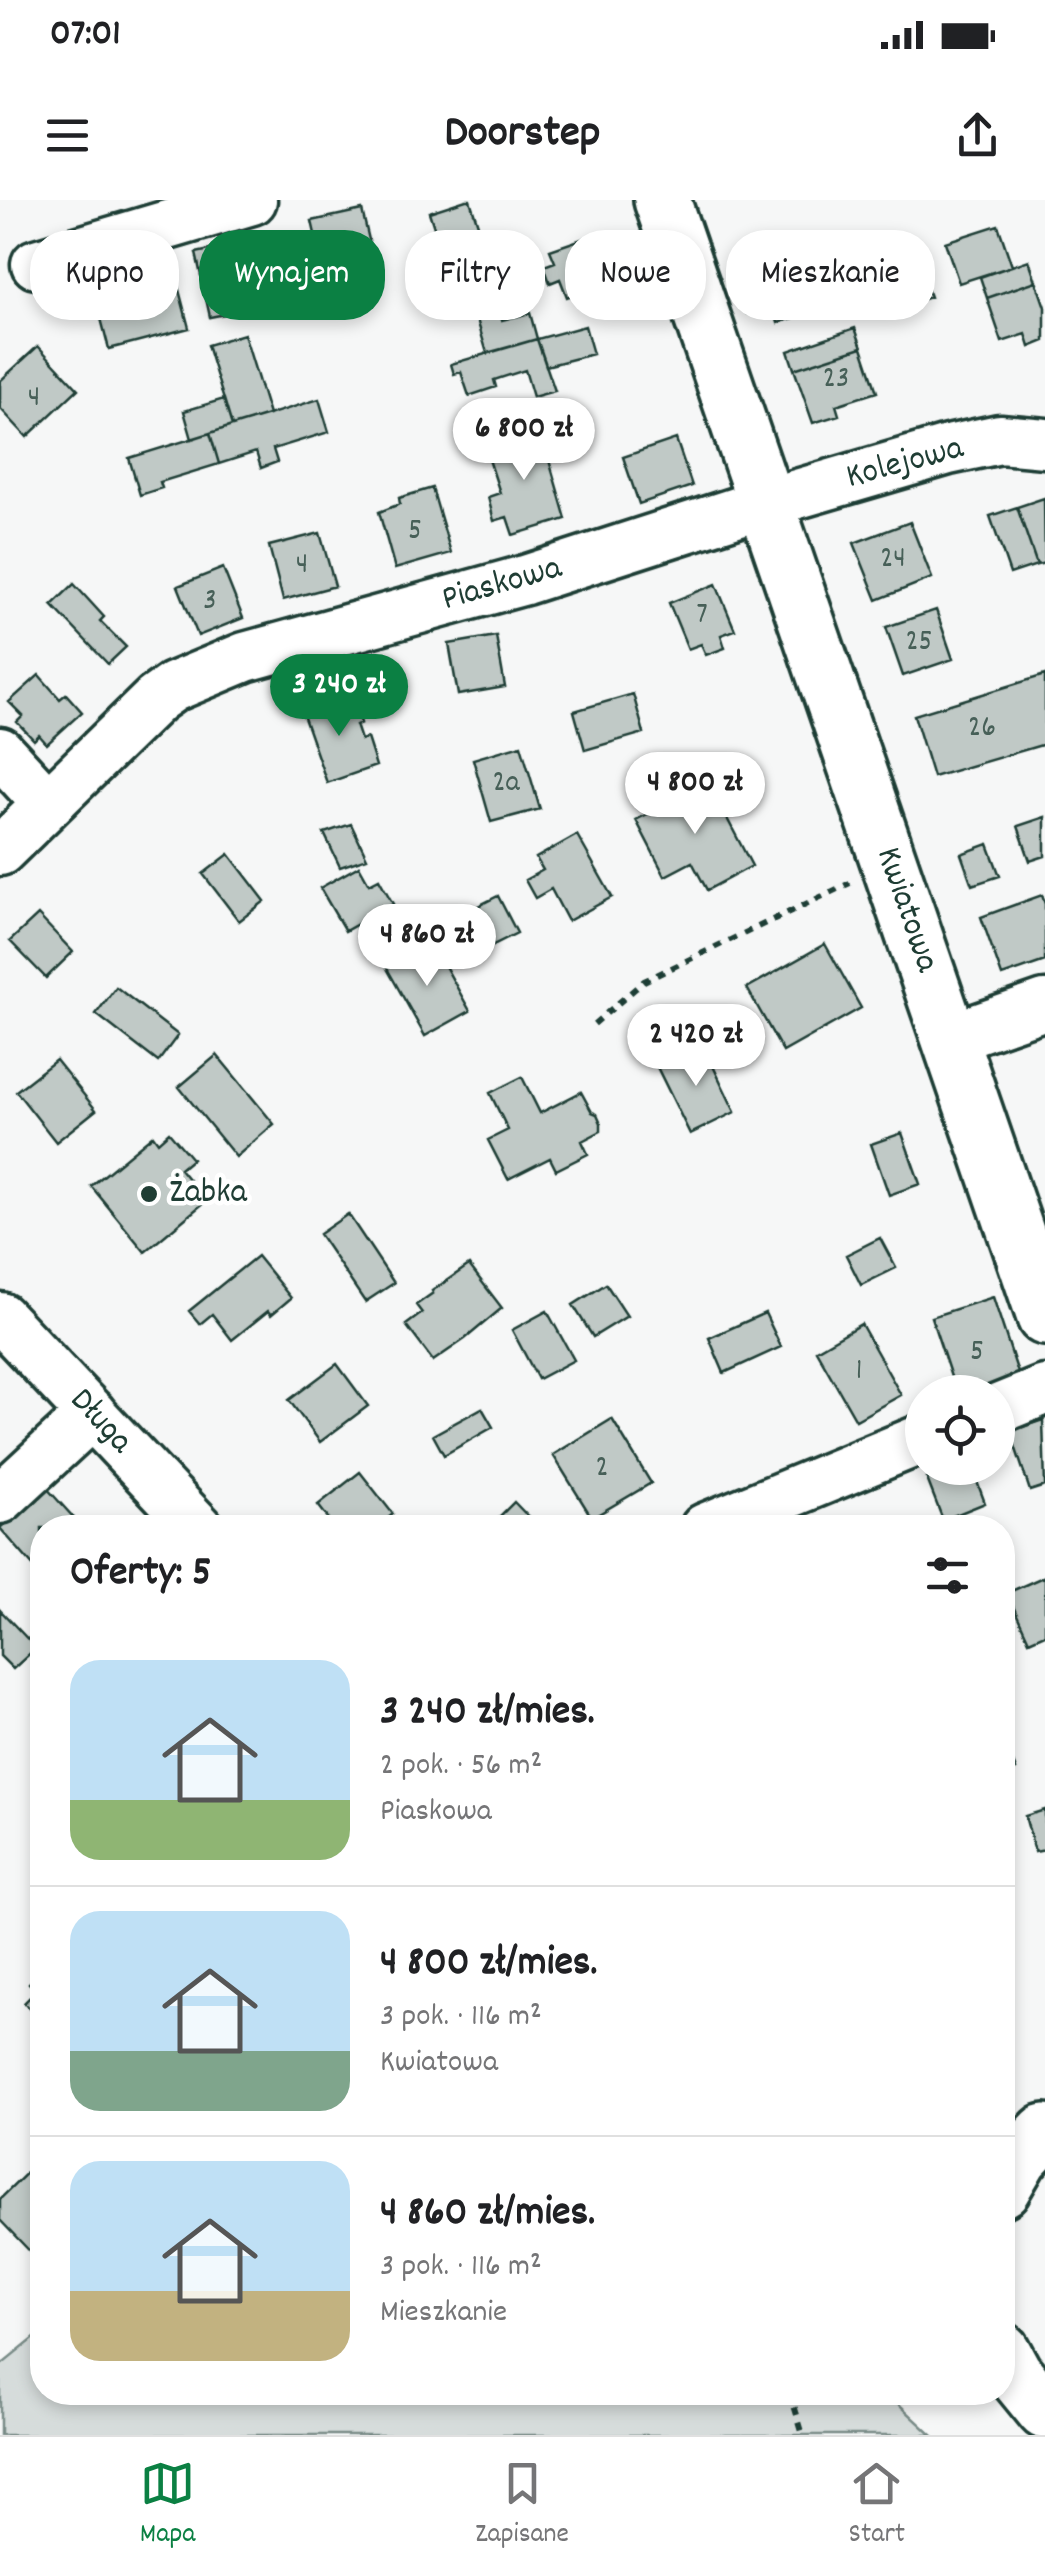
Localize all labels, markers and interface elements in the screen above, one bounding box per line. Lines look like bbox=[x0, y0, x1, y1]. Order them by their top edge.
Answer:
text: 07:01 bbox=[50, 8, 121, 63]
text: Doorstep bbox=[444, 103, 601, 167]
icon: menu bbox=[40, 108, 95, 163]
icon: share bbox=[950, 108, 1005, 163]
chip: Kupno bbox=[30, 230, 179, 320]
chip: Wynajem bbox=[199, 230, 385, 320]
chip: Filtry bbox=[405, 230, 545, 320]
chip: Nowe bbox=[565, 230, 706, 320]
chip: Mieszkanie bbox=[726, 230, 935, 320]
house number: 23 bbox=[823, 359, 849, 402]
house number: 4 bbox=[28, 378, 40, 421]
pin: 6 800 zł bbox=[421, 398, 627, 483]
text: 6 800 zł bbox=[475, 407, 573, 453]
street label: Kolejowa bbox=[841, 424, 970, 504]
house number: 5 bbox=[408, 511, 422, 554]
house number: 24 bbox=[880, 539, 906, 582]
street label: Piaskowa bbox=[436, 544, 568, 626]
house number: 4 bbox=[296, 545, 308, 588]
house number: 3 bbox=[203, 581, 217, 624]
house number: 7 bbox=[696, 595, 708, 638]
house number: 25 bbox=[906, 622, 933, 665]
pin: 3 240 zł bbox=[236, 654, 442, 739]
text: 3 240 zł bbox=[292, 663, 386, 709]
house number: 26 bbox=[968, 708, 996, 751]
pin: 4 800 zł bbox=[592, 752, 798, 837]
text: 4 800 zł bbox=[647, 761, 743, 807]
house number: 2a bbox=[492, 763, 521, 806]
street label: Kwiatowa bbox=[861, 841, 951, 980]
pin: 4 860 zł bbox=[324, 904, 530, 989]
text: 4 860 zł bbox=[380, 913, 474, 959]
pin: 2 420 zł bbox=[593, 1004, 799, 1089]
text: 2 420 zł bbox=[649, 1013, 743, 1059]
place label: Żabka bbox=[169, 1169, 248, 1219]
marker: Żabka bbox=[138, 1183, 160, 1205]
house number: 5 bbox=[970, 1332, 984, 1375]
house number: 1 bbox=[856, 1351, 862, 1394]
map controls bbox=[905, 1375, 1015, 1485]
button: locate bbox=[905, 1375, 1015, 1485]
street label: Długa bbox=[57, 1378, 144, 1466]
house number: 2 bbox=[595, 1448, 609, 1491]
text: Oferty: 5 bbox=[70, 1545, 212, 1605]
icon: filters bbox=[920, 1548, 975, 1603]
text: 3 240 zł/mies. bbox=[380, 1684, 595, 1744]
icon: home bbox=[150, 1700, 270, 1820]
text: 2 pok. · 56 m² bbox=[380, 1744, 542, 1790]
text: Piaskowa bbox=[380, 1790, 492, 1836]
text: 4 800 zł/mies. bbox=[380, 1935, 598, 1995]
icon: home bbox=[150, 1951, 270, 2071]
text: 3 pok. · 116 m² bbox=[380, 1995, 542, 2041]
text: Kwiatowa bbox=[380, 2041, 498, 2087]
text: 4 860 zł/mies. bbox=[380, 2185, 595, 2245]
icon: home bbox=[150, 2201, 270, 2321]
text: 3 pok. · 116 m² bbox=[380, 2245, 542, 2291]
text: Mieszkanie bbox=[380, 2291, 507, 2337]
tab: Mapa bbox=[140, 2456, 195, 2556]
tab: Zapisane bbox=[475, 2456, 569, 2556]
tab: Start bbox=[849, 2456, 905, 2556]

